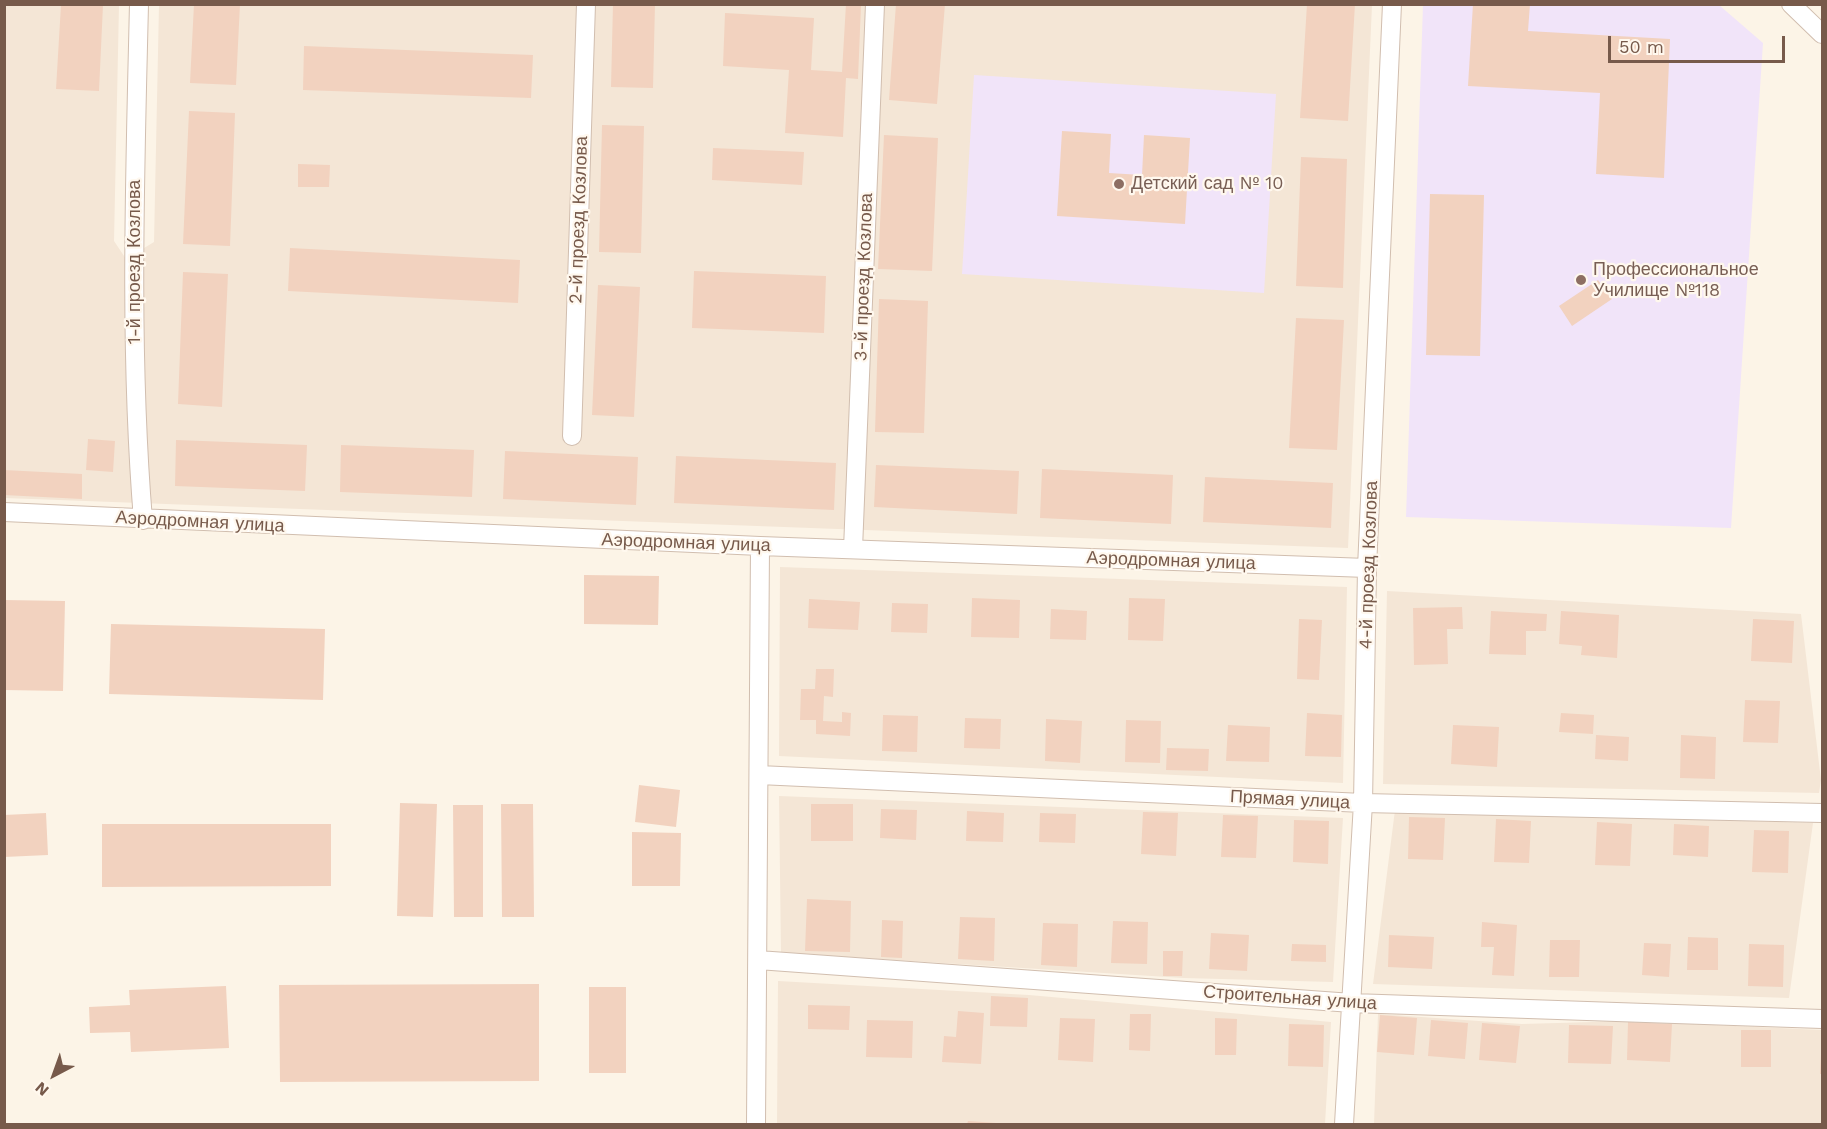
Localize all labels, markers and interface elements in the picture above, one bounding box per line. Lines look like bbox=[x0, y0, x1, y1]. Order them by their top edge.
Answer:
scale bar bbox=[1611, 24, 1788, 62]
text: 50 m bbox=[1619, 36, 1664, 57]
street label: 2-й проезд Козлова bbox=[565, 136, 593, 304]
place label: Детский сад № 10 bbox=[1131, 173, 1283, 195]
marker: Детский сад № 10 bbox=[1112, 177, 1126, 191]
street label: 1-й проезд Козлова bbox=[124, 180, 146, 344]
street label: 3-й проезд Козлова bbox=[850, 193, 878, 361]
place label: Профессиональное Училище №118 bbox=[1593, 259, 1759, 302]
marker: Профессиональное Училище №118 bbox=[1574, 273, 1588, 287]
street label: 4-й проезд Козлова bbox=[1355, 480, 1383, 650]
street label: Аэродромная улица bbox=[115, 507, 285, 537]
street label: Аэродромная улица bbox=[601, 529, 771, 557]
street label: Аэродромная улица bbox=[1086, 547, 1256, 575]
street label: Прямая улица bbox=[1229, 786, 1351, 814]
street label: Строительная улица bbox=[1202, 981, 1378, 1015]
north arrow bbox=[24, 1045, 84, 1105]
text: N bbox=[31, 1078, 53, 1100]

